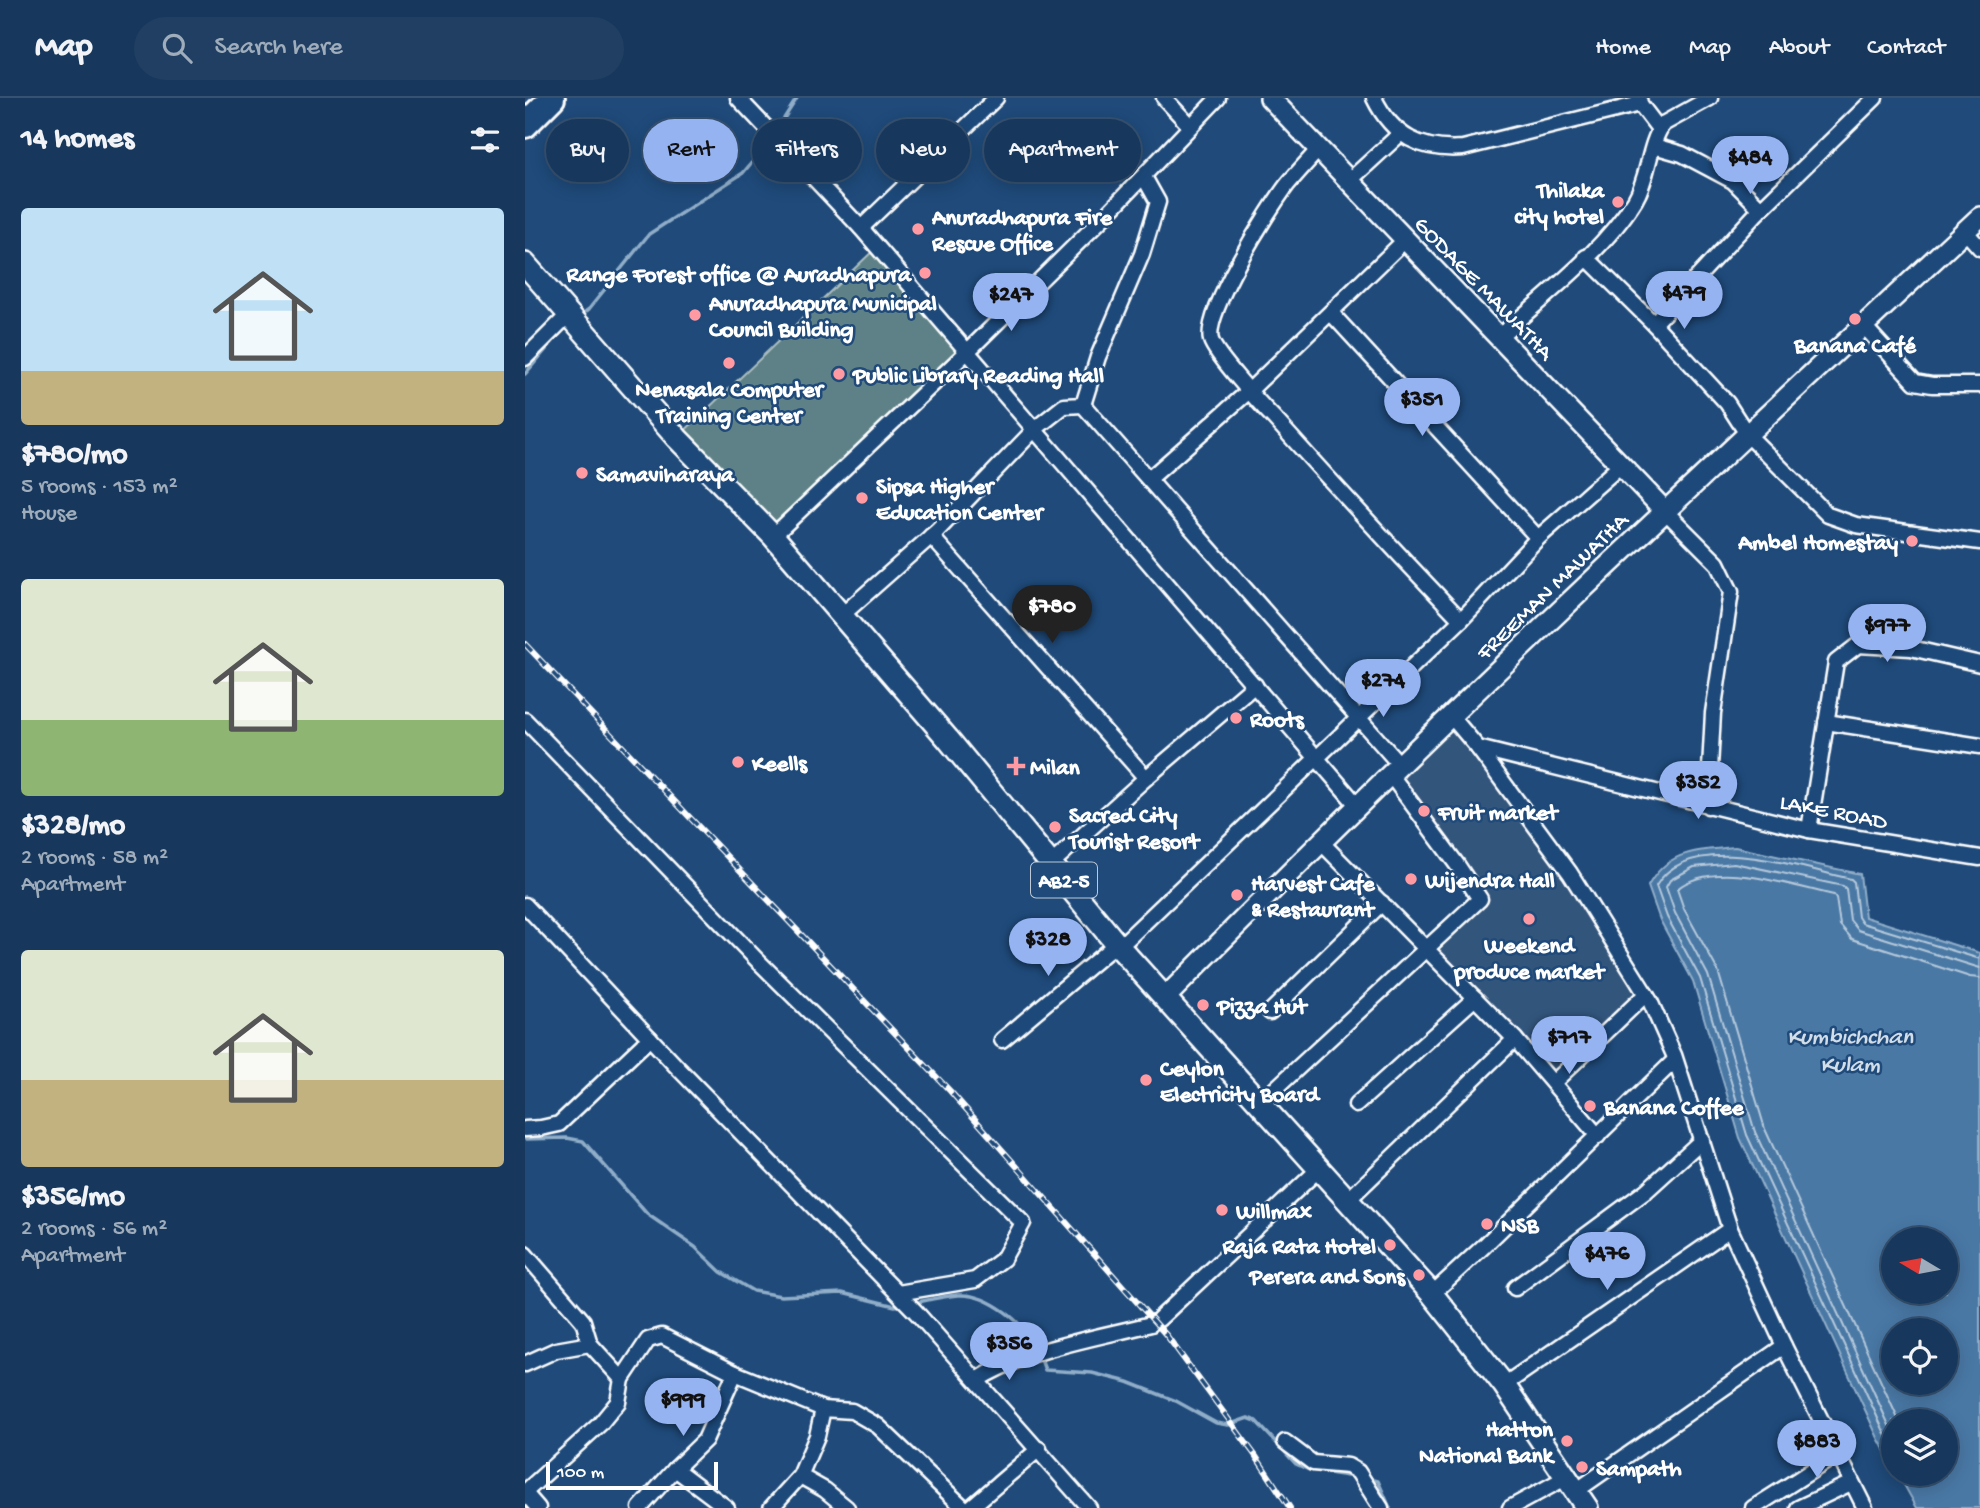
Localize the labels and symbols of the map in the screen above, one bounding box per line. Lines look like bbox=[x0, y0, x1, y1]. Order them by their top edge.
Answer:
pin: $484 bbox=[1709, 136, 1791, 196]
place label: Thilaka city hotel bbox=[1514, 179, 1605, 232]
marker: Thilaka city hotel bbox=[1610, 194, 1626, 210]
place label: Anuradhapura Fire Rescue Office bbox=[931, 206, 1113, 259]
street label: GODAGE MAWATHA bbox=[1407, 212, 1559, 368]
marker: Anuradhapura Fire Rescue Office bbox=[910, 221, 926, 237]
place label: Range Forest office @ Auradhapura bbox=[566, 263, 912, 290]
marker: Range Forest office @ Auradhapura bbox=[917, 265, 933, 281]
pin: $479 bbox=[1643, 272, 1725, 331]
pin: $247 bbox=[970, 274, 1052, 333]
place label: Anuradhapura Municipal Council Building bbox=[708, 292, 937, 345]
marker: Anuradhapura Municipal Council Building bbox=[687, 307, 703, 323]
marker: Banana Café bbox=[1847, 311, 1863, 327]
place label: Banana Café bbox=[1793, 334, 1917, 361]
marker: Nenasala Computer Training Center bbox=[721, 355, 737, 371]
place label: Public Library Reading Hall bbox=[851, 364, 1104, 391]
marker: Public Library Reading Hall bbox=[831, 366, 847, 382]
place label: Nenasala Computer Training Center bbox=[635, 378, 826, 431]
pin: $351 bbox=[1381, 378, 1463, 438]
place label: Samaviharaya bbox=[596, 463, 735, 490]
marker: Samaviharaya bbox=[574, 465, 590, 481]
place label: Sipsa Higher Education Center bbox=[876, 475, 1045, 528]
marker: Sipsa Higher Education Center bbox=[854, 490, 870, 506]
street label: FREEMAN MAWATHA bbox=[1471, 507, 1636, 668]
place label: Ambel Homestay bbox=[1737, 531, 1899, 558]
marker: Ambel Homestay bbox=[1904, 533, 1920, 549]
pin: $780 bbox=[1011, 586, 1093, 645]
pin: $977 bbox=[1846, 604, 1928, 664]
pin: $274 bbox=[1342, 660, 1424, 719]
place label: Roots bbox=[1249, 708, 1305, 735]
marker: Roots bbox=[1228, 710, 1244, 726]
place label: Keells bbox=[751, 752, 809, 779]
marker: Keells bbox=[730, 754, 746, 770]
place label: Milan bbox=[1030, 756, 1081, 783]
marker: Milan bbox=[1008, 758, 1024, 774]
pin: $352 bbox=[1657, 762, 1739, 821]
street label: LAKE ROAD bbox=[1777, 790, 1890, 837]
place label: Fruit market bbox=[1437, 801, 1560, 828]
marker: Fruit market bbox=[1416, 803, 1432, 819]
place label: Sacred City Tourist Resort bbox=[1067, 804, 1201, 857]
marker: Sacred City Tourist Resort bbox=[1047, 819, 1063, 835]
road number: AB2-5 bbox=[1031, 862, 1097, 898]
place label: Wijendra Hall bbox=[1424, 869, 1555, 896]
marker: Wijendra Hall bbox=[1403, 871, 1419, 887]
place label: Harvest Cafe & Restaurant bbox=[1251, 872, 1376, 925]
marker: Harvest Cafe & Restaurant bbox=[1229, 887, 1245, 903]
marker: Weekend produce market bbox=[1521, 911, 1537, 927]
pin: $328 bbox=[1007, 918, 1089, 978]
place label: Weekend produce market bbox=[1453, 934, 1606, 987]
place label: Pizza Hut bbox=[1215, 995, 1309, 1022]
marker: Pizza Hut bbox=[1195, 997, 1211, 1013]
pin: $717 bbox=[1528, 1016, 1610, 1076]
water label: Kumbichchan Kulam bbox=[1787, 1024, 1914, 1081]
place label: Ceylon Electricity Board bbox=[1160, 1057, 1321, 1110]
marker: Ceylon Electricity Board bbox=[1138, 1072, 1154, 1088]
place label: Banana Coffee bbox=[1603, 1096, 1745, 1123]
marker: Banana Coffee bbox=[1582, 1098, 1598, 1114]
place label: Willmax bbox=[1235, 1200, 1313, 1227]
marker: Willmax bbox=[1214, 1202, 1230, 1218]
place label: NSB bbox=[1501, 1214, 1540, 1241]
marker: NSB bbox=[1479, 1216, 1495, 1232]
north arrow bbox=[1881, 1227, 1958, 1304]
pin: $476 bbox=[1566, 1232, 1648, 1292]
place label: Raja Rata Hotel bbox=[1221, 1235, 1376, 1262]
marker: Raja Rata Hotel bbox=[1382, 1237, 1398, 1253]
place label: Perera and Sons bbox=[1247, 1265, 1407, 1292]
marker: Perera and Sons bbox=[1411, 1267, 1427, 1283]
pin: $356 bbox=[968, 1322, 1050, 1382]
pin: $999 bbox=[642, 1378, 724, 1438]
place label: Hatton National Bank bbox=[1419, 1418, 1556, 1471]
pin: $883 bbox=[1776, 1420, 1858, 1480]
marker: Hatton National Bank bbox=[1559, 1433, 1575, 1449]
place label: Sampath bbox=[1596, 1457, 1682, 1484]
scale bar bbox=[546, 1459, 717, 1491]
marker: Sampath bbox=[1574, 1459, 1590, 1475]

